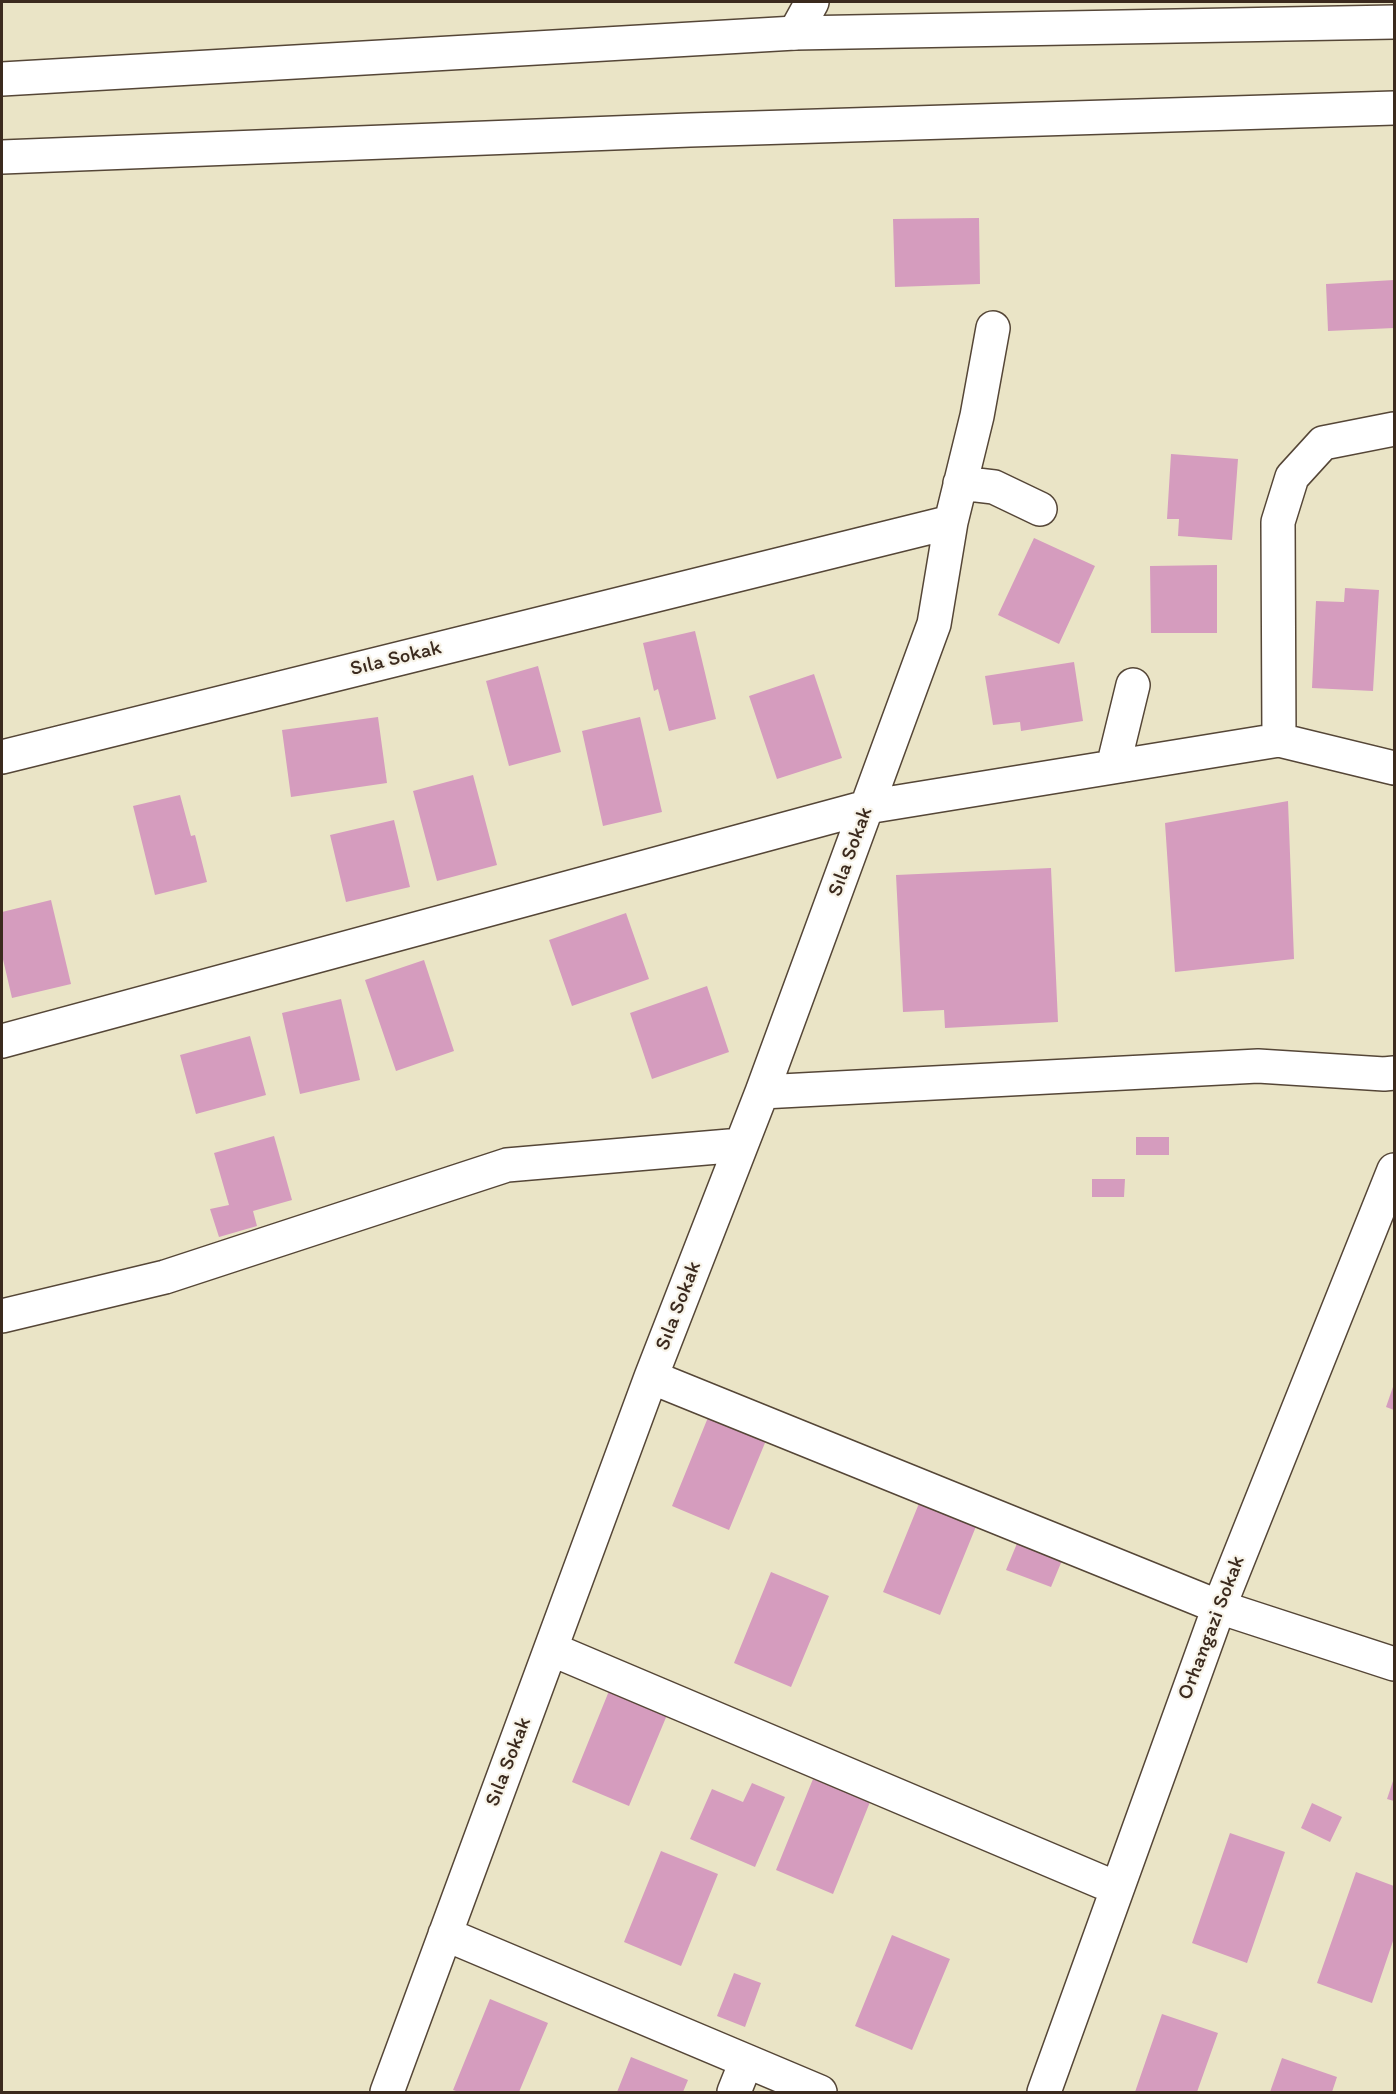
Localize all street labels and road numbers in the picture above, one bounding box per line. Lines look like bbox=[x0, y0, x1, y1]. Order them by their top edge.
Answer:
street label: Sıla Sokak bbox=[348, 635, 444, 683]
street label: Sıla Sokak bbox=[823, 804, 879, 900]
street label: Sıla Sokak bbox=[651, 1258, 707, 1354]
street label: Orhangazi Sokak bbox=[1173, 1552, 1251, 1704]
street label: Sıla Sokak bbox=[481, 1714, 537, 1810]

